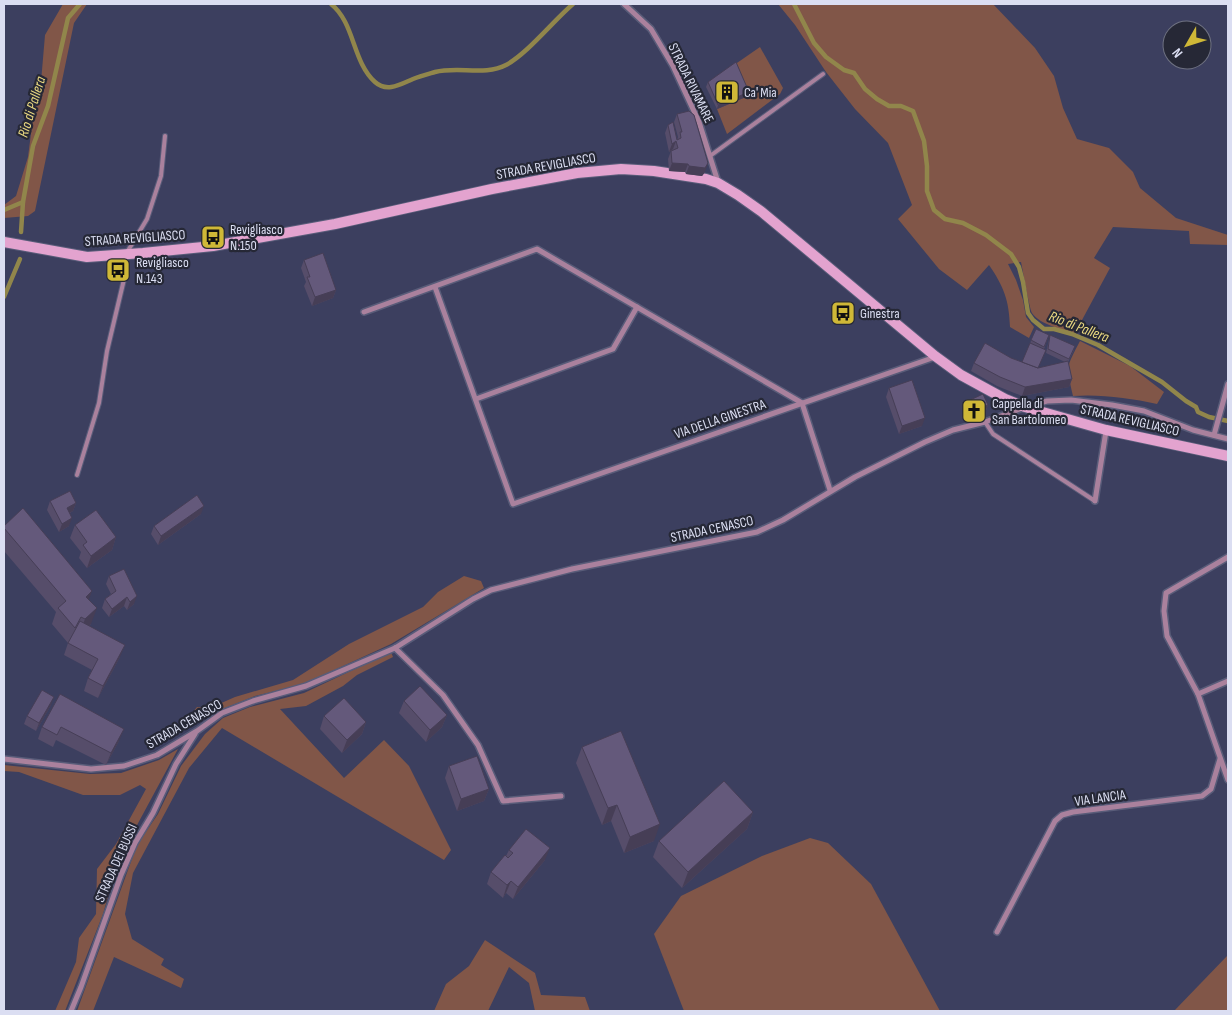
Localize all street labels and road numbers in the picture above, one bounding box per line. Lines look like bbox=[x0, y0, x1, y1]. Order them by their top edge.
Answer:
street label: STRADA RIVAMARE bbox=[664, 40, 718, 126]
street label: STRADA REVIGLIASCO bbox=[495, 149, 597, 183]
street label: STRADA REVIGLIASCO bbox=[84, 226, 186, 250]
street label: VIA DELLA GINESTRA bbox=[672, 395, 769, 443]
street label: STRADA REVIGLIASCO bbox=[1079, 400, 1181, 440]
street label: STRADA CENASCO bbox=[669, 512, 755, 546]
street label: STRADA CENASCO bbox=[143, 696, 225, 752]
street label: VIA LANCIA bbox=[1073, 786, 1128, 810]
street label: STRADA DEI BUSSI bbox=[91, 821, 141, 905]

